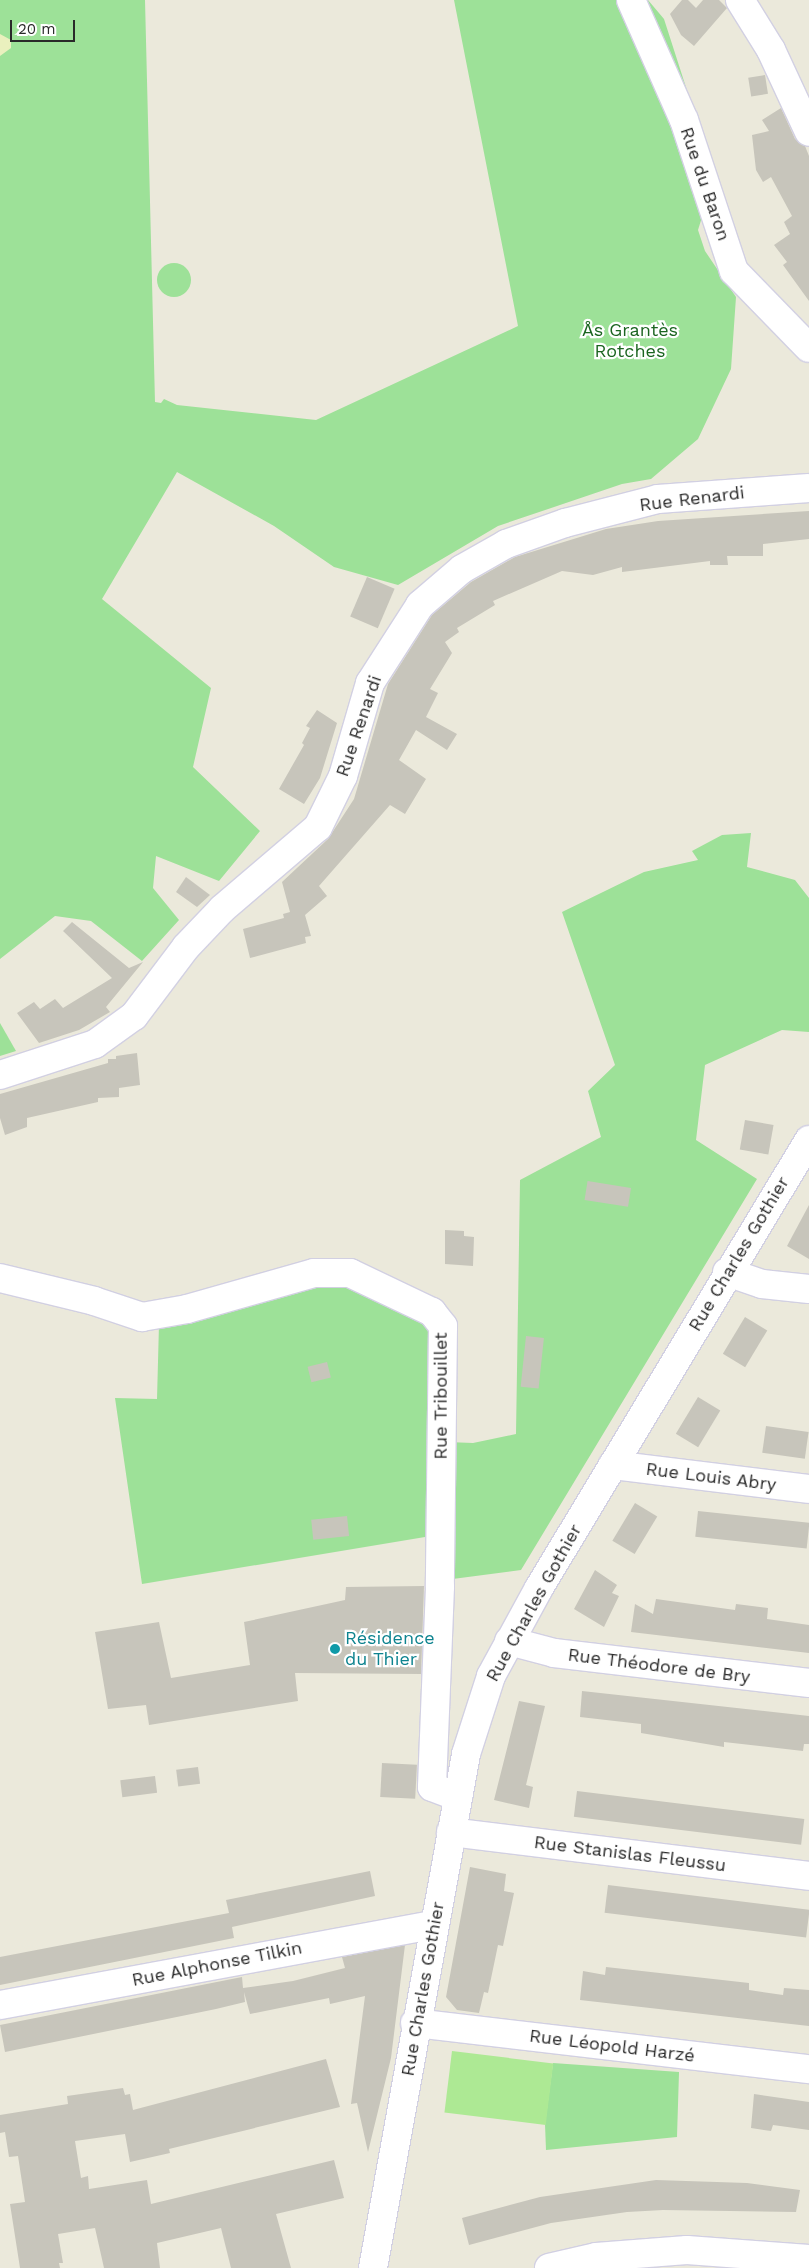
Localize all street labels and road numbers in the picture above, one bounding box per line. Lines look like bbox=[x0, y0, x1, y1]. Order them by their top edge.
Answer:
street label: Rue du Baron bbox=[675, 124, 735, 244]
street label: Rue Renardi bbox=[638, 482, 746, 516]
street label: Rue Renardi bbox=[332, 672, 386, 780]
street label: Rue Charles Gothier bbox=[684, 1173, 794, 1335]
street label: Rue Tribouillet bbox=[430, 1332, 452, 1460]
street label: Rue Louis Abry bbox=[644, 1458, 778, 1496]
street label: Rue Charles Gothier bbox=[482, 1520, 586, 1686]
street label: Rue Théodore de Bry bbox=[566, 1644, 752, 1688]
street label: Rue Stanislas Fleussu bbox=[533, 1831, 727, 1877]
street label: Rue Charles Gothier bbox=[397, 1900, 449, 2078]
street label: Rue Alphonse Tilkin bbox=[129, 1937, 305, 1991]
street label: Rue Léopold Harzé bbox=[528, 2025, 696, 2067]

